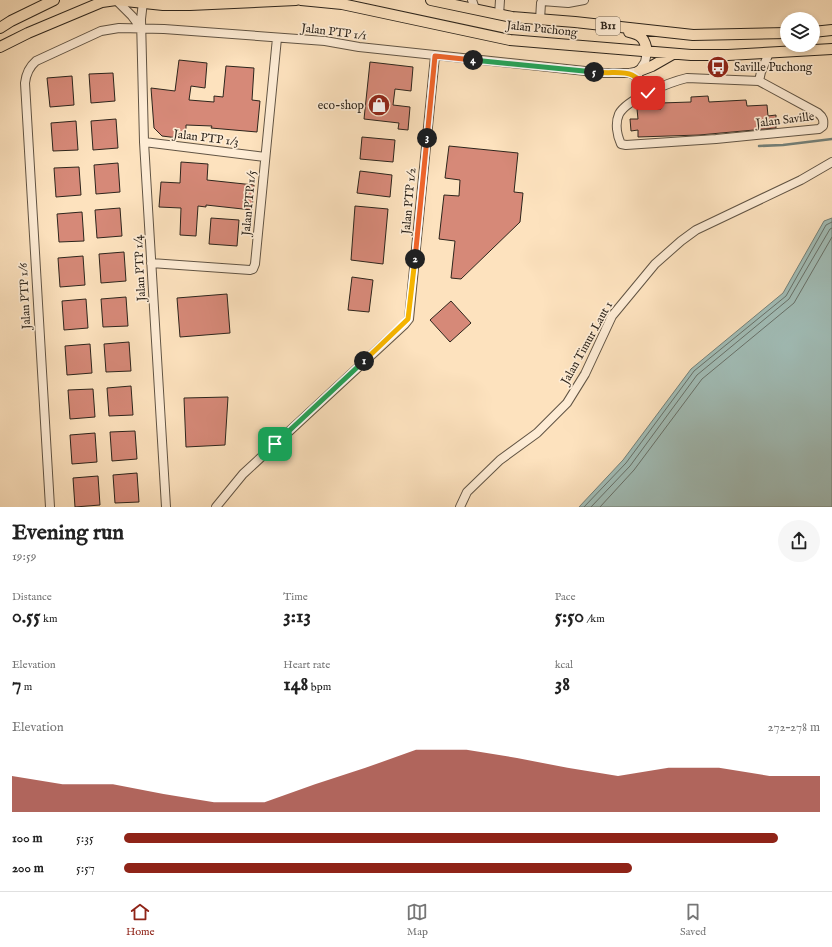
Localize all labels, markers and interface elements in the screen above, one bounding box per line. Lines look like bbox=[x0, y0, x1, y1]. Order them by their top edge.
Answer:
map controls bbox=[780, 12, 820, 52]
button: layers bbox=[780, 12, 820, 52]
road number: B11 bbox=[596, 17, 620, 35]
street label: Jalan Puchong bbox=[504, 18, 579, 41]
street label: Jalan PTP 1/1 bbox=[298, 20, 368, 44]
pin: 4 bbox=[463, 50, 483, 70]
text: 4 bbox=[470, 53, 476, 67]
bus stop icon: Saville Puchong bbox=[705, 54, 731, 80]
place label: Saville Puchong bbox=[734, 60, 813, 75]
pin: 5 bbox=[584, 62, 604, 82]
text: 5 bbox=[592, 65, 596, 79]
pin bbox=[631, 76, 665, 110]
icon: check bbox=[637, 82, 659, 104]
shop icon: eco-shop bbox=[366, 92, 392, 118]
place label: eco-shop bbox=[318, 98, 364, 114]
street label: Jalan Saville bbox=[753, 109, 816, 132]
street label: Jalan PTP 1/3 bbox=[170, 126, 240, 150]
pin: 3 bbox=[417, 128, 437, 148]
text: 3 bbox=[425, 131, 429, 145]
street label: Jalan PTP 1/2 bbox=[398, 167, 420, 237]
street label: Jalan PTP 1/5 bbox=[238, 169, 260, 238]
street label: Jalan PTP 1/4 bbox=[131, 234, 150, 304]
pin: 2 bbox=[405, 249, 425, 269]
text: 2 bbox=[412, 252, 418, 266]
street label: Jalan PTP 1/6 bbox=[16, 262, 35, 331]
street label: Jalan Timur Laut 1 bbox=[557, 299, 617, 389]
pin: 1 bbox=[354, 351, 374, 371]
text: 1 bbox=[362, 354, 366, 368]
pin bbox=[258, 427, 292, 461]
icon: arrive bbox=[264, 433, 286, 455]
text: Evening run bbox=[12, 519, 124, 547]
button: share bbox=[778, 520, 820, 562]
text: 19:59 bbox=[12, 548, 36, 565]
text: Distance bbox=[12, 590, 52, 604]
text: Time bbox=[283, 590, 308, 604]
text: Pace bbox=[555, 590, 575, 604]
text: 0.55 bbox=[12, 604, 41, 629]
text: 3:13 bbox=[283, 604, 311, 629]
text: 5:50 bbox=[555, 604, 584, 629]
text: km bbox=[41, 612, 57, 626]
text: /km bbox=[584, 612, 605, 626]
text: Elevation bbox=[12, 658, 56, 672]
text: Heart rate bbox=[283, 658, 330, 672]
text: kcal bbox=[555, 658, 573, 672]
text: 7 bbox=[12, 672, 21, 697]
text: 148 bbox=[283, 672, 308, 697]
text: 38 bbox=[555, 672, 570, 697]
text: m bbox=[21, 680, 32, 694]
text: bpm bbox=[308, 680, 331, 694]
text: Elevation bbox=[12, 719, 64, 736]
text: 272–278 m bbox=[768, 719, 820, 736]
text: 100 m bbox=[12, 830, 42, 847]
text: 5:35 bbox=[76, 830, 94, 847]
text: 200 m bbox=[12, 860, 44, 877]
text: 5:57 bbox=[76, 860, 95, 877]
tab: Home bbox=[126, 901, 155, 939]
tab: Map bbox=[406, 901, 428, 939]
tab: Saved bbox=[680, 901, 706, 939]

